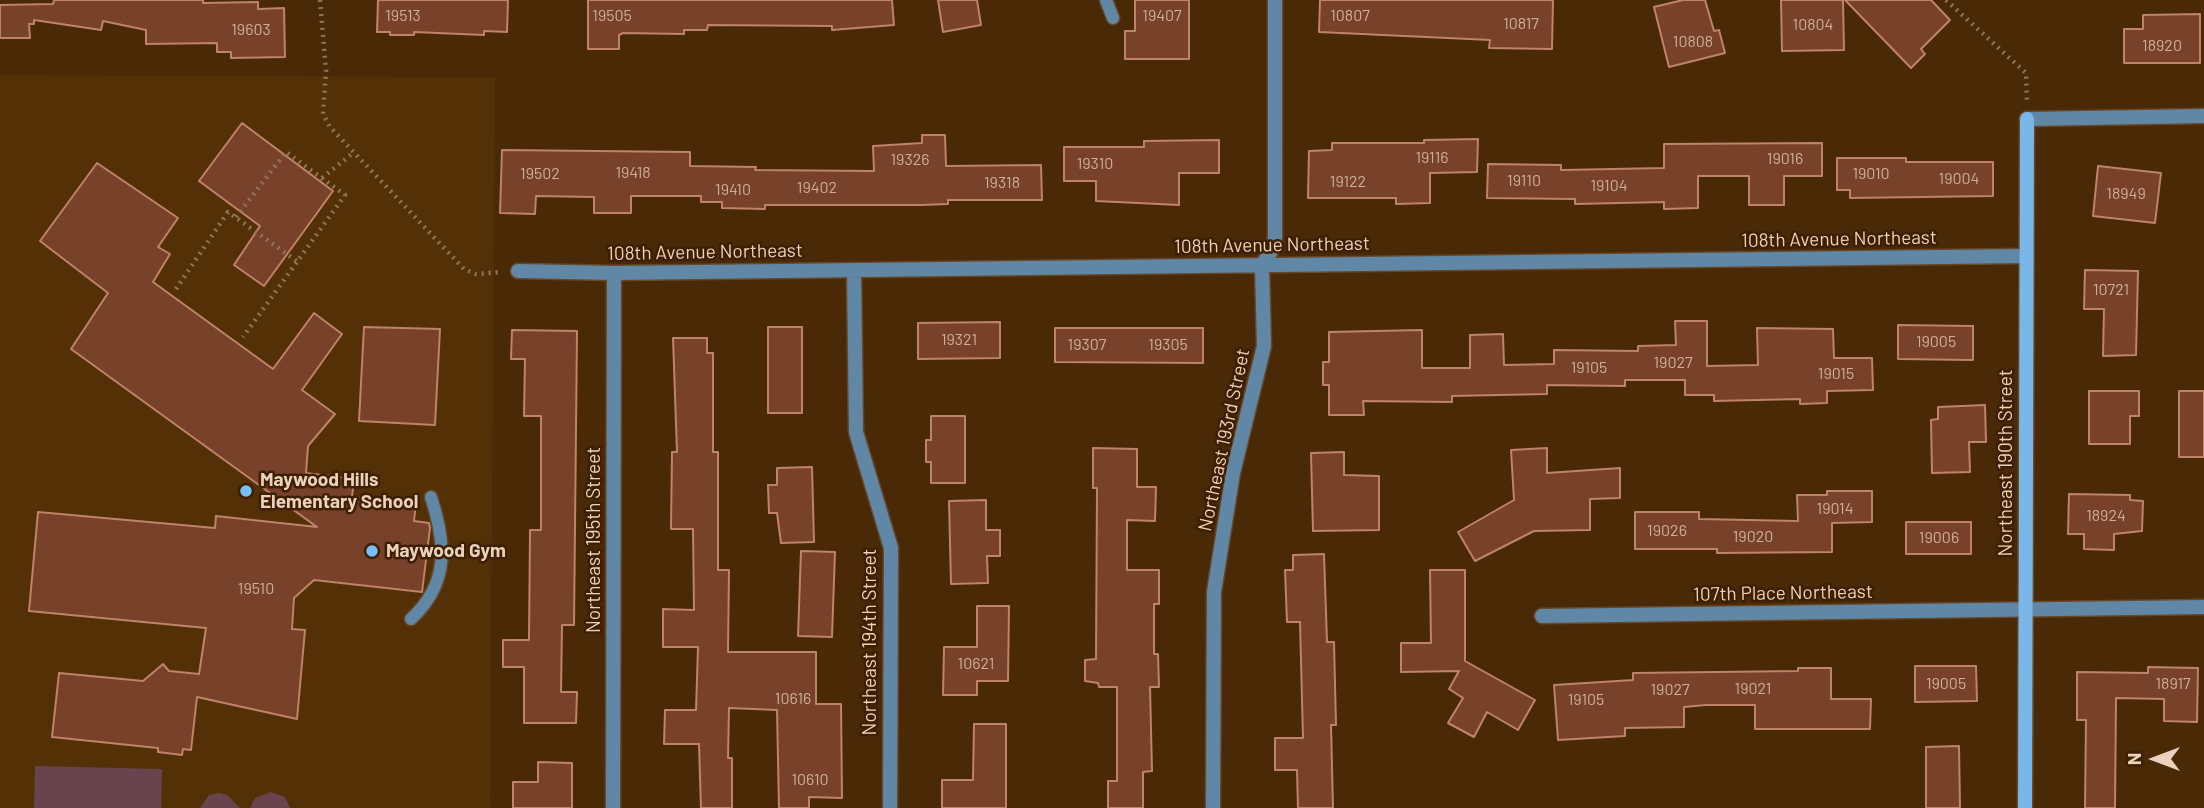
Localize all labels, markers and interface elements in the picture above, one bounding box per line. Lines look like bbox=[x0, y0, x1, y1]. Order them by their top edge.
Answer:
house number: 19513 bbox=[385, 6, 421, 26]
house number: 19505 bbox=[592, 6, 632, 26]
house number: 19407 bbox=[1142, 6, 1182, 26]
house number: 10807 bbox=[1330, 6, 1370, 26]
house number: 10817 bbox=[1503, 14, 1539, 34]
house number: 10804 bbox=[1793, 15, 1833, 35]
house number: 19603 bbox=[231, 20, 271, 40]
house number: 10808 bbox=[1673, 32, 1713, 52]
house number: 18920 bbox=[2142, 36, 2182, 56]
house number: 19116 bbox=[1415, 148, 1449, 168]
house number: 19016 bbox=[1767, 149, 1803, 169]
house number: 19326 bbox=[891, 150, 929, 170]
house number: 19310 bbox=[1077, 154, 1113, 174]
house number: 19418 bbox=[615, 163, 651, 183]
house number: 19502 bbox=[520, 164, 560, 184]
house number: 19010 bbox=[1852, 164, 1890, 184]
house number: 19004 bbox=[1939, 169, 1979, 189]
house number: 19110 bbox=[1507, 171, 1541, 191]
house number: 19122 bbox=[1330, 172, 1366, 192]
house number: 19318 bbox=[984, 173, 1020, 193]
house number: 19104 bbox=[1590, 176, 1628, 196]
house number: 19402 bbox=[797, 178, 837, 198]
house number: 19410 bbox=[715, 180, 751, 200]
house number: 18949 bbox=[2106, 184, 2146, 204]
street label: 108th Avenue Northeast bbox=[1741, 226, 1937, 252]
street label: 108th Avenue Northeast bbox=[1174, 232, 1370, 258]
street label: 108th Avenue Northeast bbox=[607, 239, 803, 265]
house number: 10721 bbox=[2093, 280, 2129, 300]
house number: 19321 bbox=[941, 330, 977, 350]
house number: 19005 bbox=[1916, 332, 1956, 352]
house number: 19307 bbox=[1068, 335, 1106, 355]
house number: 19305 bbox=[1148, 335, 1188, 355]
street label: Northeast 193rd Street bbox=[1193, 347, 1255, 533]
house number: 19027 bbox=[1653, 353, 1693, 373]
house number: 19105 bbox=[1571, 358, 1607, 378]
house number: 19015 bbox=[1818, 364, 1854, 384]
street label: Northeast 190th Street bbox=[1995, 369, 2017, 557]
street label: Northeast 195th Street bbox=[583, 447, 605, 633]
place label: Maywood Hills Elementary School bbox=[260, 469, 418, 513]
marker: Maywood Hills Elementary School bbox=[238, 483, 254, 499]
house number: 19014 bbox=[1817, 499, 1853, 519]
house number: 18924 bbox=[2086, 506, 2126, 526]
house number: 19026 bbox=[1647, 521, 1687, 541]
house number: 19020 bbox=[1733, 527, 1773, 547]
house number: 19006 bbox=[1919, 528, 1959, 548]
place label: Maywood Gym bbox=[386, 540, 506, 562]
marker: Maywood Gym bbox=[364, 543, 380, 559]
street label: Northeast 194th Street bbox=[859, 549, 881, 735]
house number: 19510 bbox=[238, 579, 274, 599]
street label: 107th Place Northeast bbox=[1693, 580, 1873, 606]
house number: 10621 bbox=[958, 654, 994, 674]
house number: 19005 bbox=[1926, 674, 1966, 694]
house number: 18917 bbox=[2155, 674, 2191, 694]
house number: 19021 bbox=[1735, 679, 1771, 699]
house number: 19027 bbox=[1650, 680, 1690, 700]
house number: 10616 bbox=[775, 689, 811, 709]
house number: 19105 bbox=[1568, 690, 1604, 710]
north arrow bbox=[2120, 724, 2190, 794]
text: N bbox=[2122, 753, 2145, 765]
house number: 10610 bbox=[791, 770, 829, 790]

